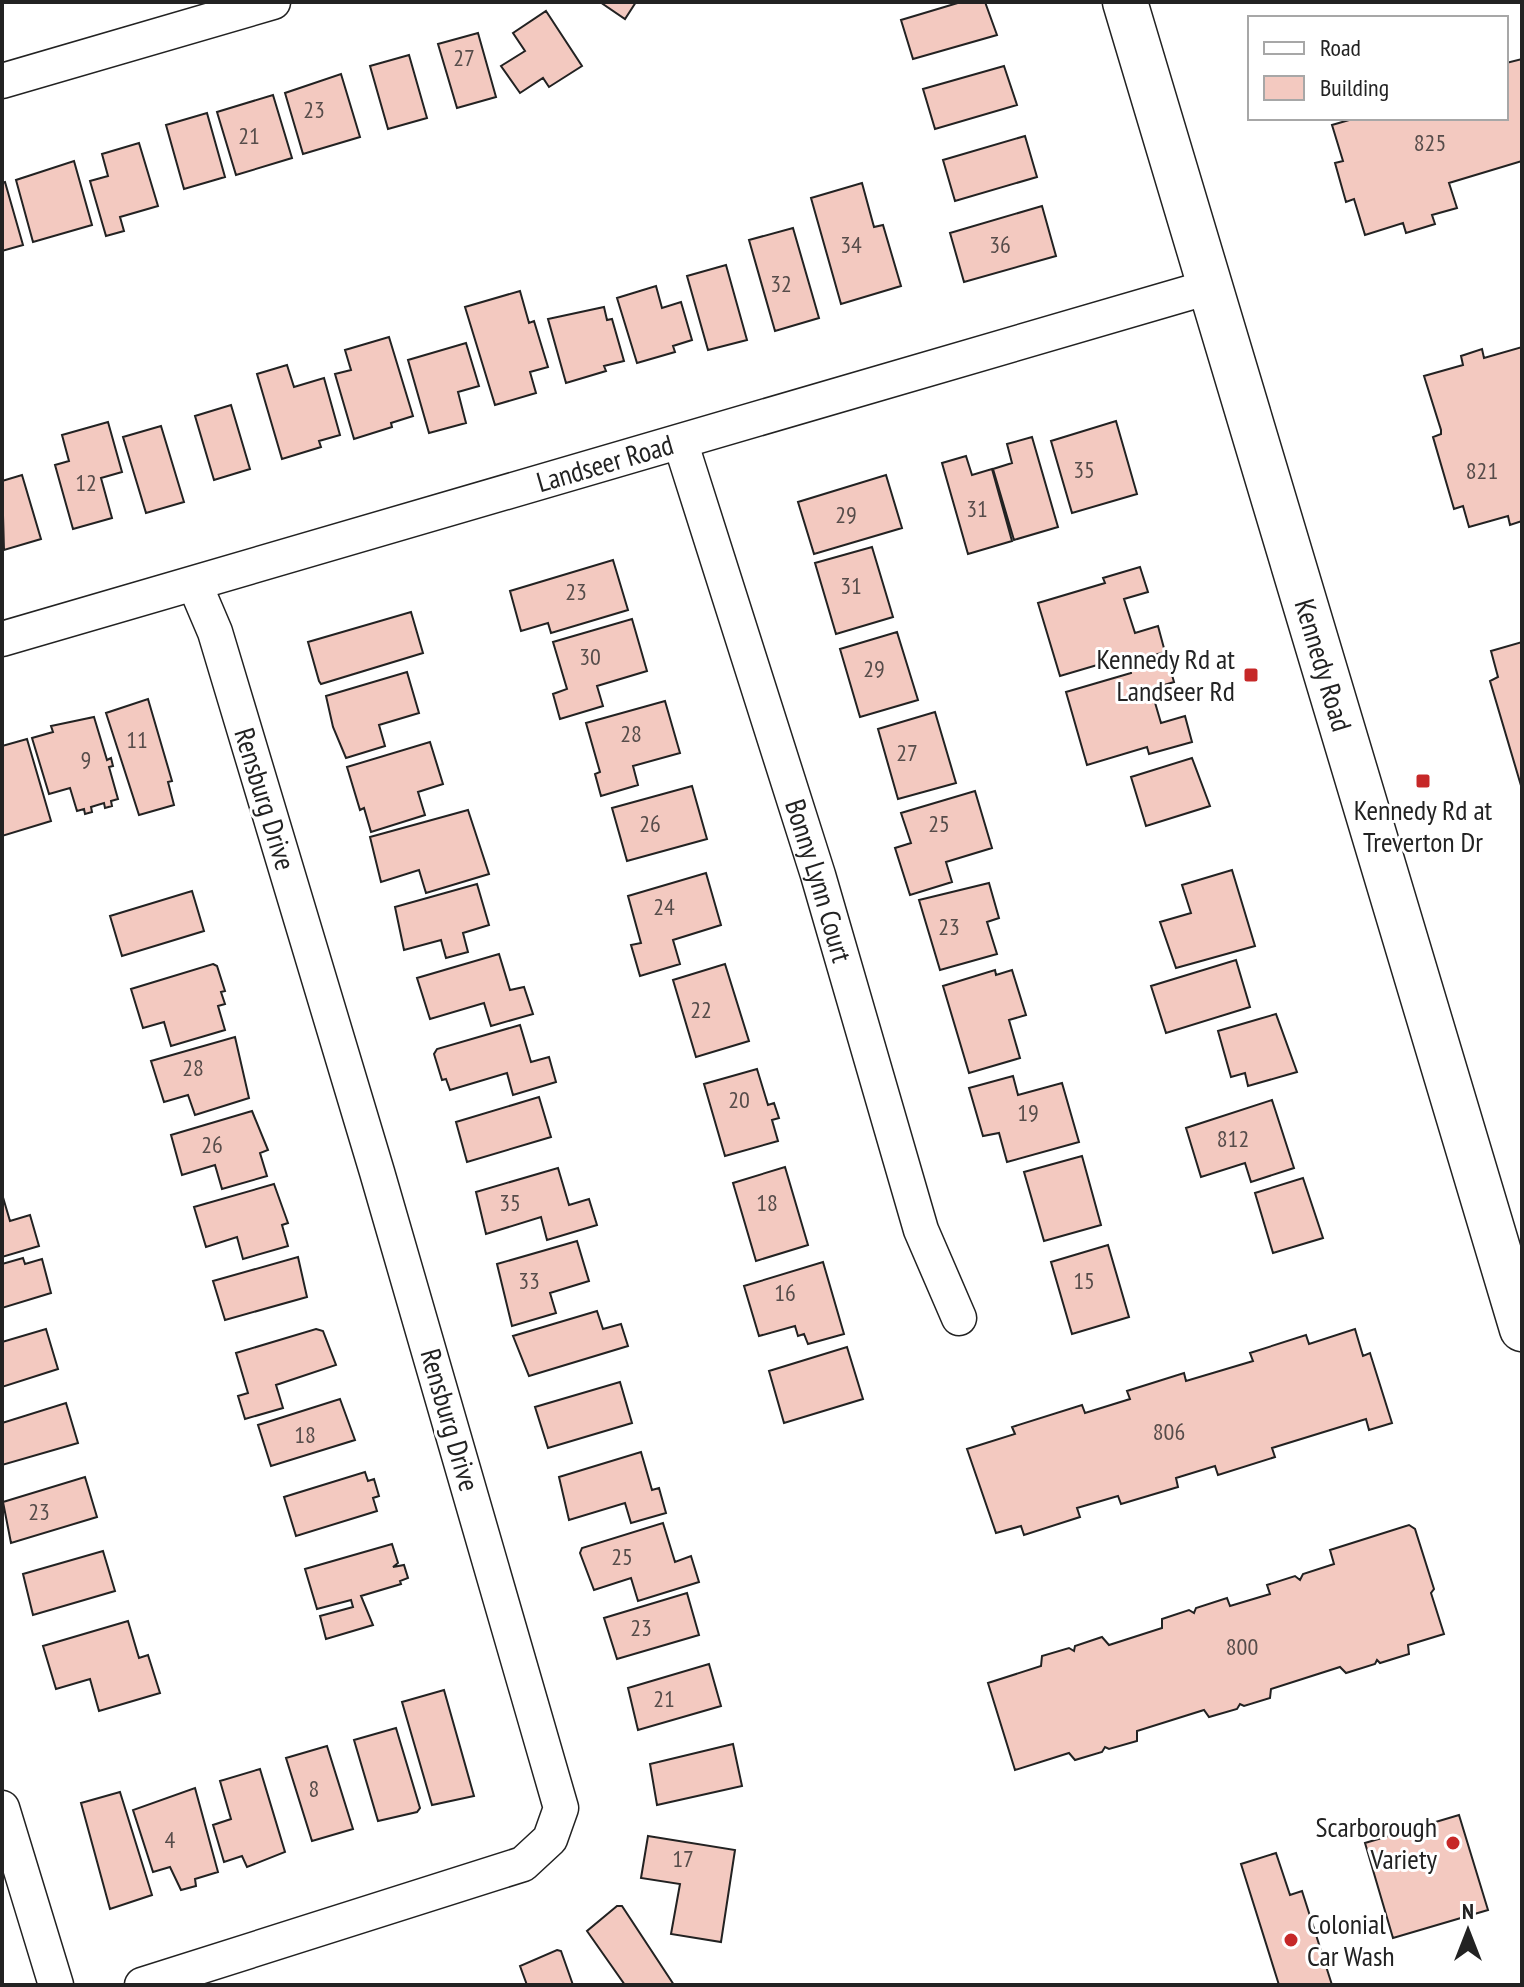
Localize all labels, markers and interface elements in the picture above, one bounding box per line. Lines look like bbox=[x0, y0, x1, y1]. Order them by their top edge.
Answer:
legend bbox=[1248, 16, 1508, 120]
text: Road bbox=[1320, 32, 1361, 63]
house number: 27 bbox=[453, 42, 475, 73]
text: Building bbox=[1320, 72, 1389, 103]
house number: 23 bbox=[303, 94, 325, 125]
house number: 21 bbox=[238, 120, 260, 151]
house number: 825 bbox=[1414, 127, 1446, 158]
house number: 34 bbox=[840, 229, 862, 260]
house number: 36 bbox=[989, 229, 1011, 260]
house number: 32 bbox=[770, 268, 792, 299]
street label: Landseer Road bbox=[532, 425, 677, 500]
house number: 35 bbox=[1073, 454, 1095, 485]
house number: 821 bbox=[1466, 455, 1498, 486]
house number: 12 bbox=[75, 467, 97, 498]
house number: 31 bbox=[966, 493, 988, 524]
house number: 29 bbox=[835, 499, 857, 530]
house number: 31 bbox=[840, 570, 862, 601]
house number: 23 bbox=[565, 576, 587, 607]
street label: Kennedy Road bbox=[1287, 594, 1361, 735]
place label: Kennedy Rd at Landseer Rd bbox=[1096, 640, 1235, 709]
house number: 30 bbox=[579, 641, 601, 672]
house number: 29 bbox=[863, 653, 885, 684]
marker: Kennedy Rd at Landseer Rd bbox=[1242, 666, 1260, 684]
house number: 28 bbox=[620, 718, 642, 749]
street label: Rensburg Drive bbox=[226, 723, 305, 874]
house number: 11 bbox=[126, 724, 148, 755]
house number: 27 bbox=[896, 737, 918, 768]
house number: 9 bbox=[81, 744, 91, 775]
marker: Kennedy Rd at Treverton Dr bbox=[1414, 772, 1432, 790]
place label: Kennedy Rd at Treverton Dr bbox=[1354, 791, 1493, 860]
street label: Bonny Lynn Court bbox=[777, 794, 861, 967]
house number: 26 bbox=[639, 808, 661, 839]
house number: 25 bbox=[928, 808, 950, 839]
house number: 24 bbox=[653, 891, 675, 922]
house number: 23 bbox=[938, 911, 960, 942]
house number: 22 bbox=[690, 994, 712, 1025]
house number: 28 bbox=[182, 1052, 204, 1083]
house number: 20 bbox=[728, 1084, 750, 1115]
house number: 19 bbox=[1017, 1097, 1039, 1128]
house number: 812 bbox=[1217, 1123, 1249, 1154]
house number: 26 bbox=[201, 1129, 223, 1160]
house number: 35 bbox=[499, 1187, 521, 1218]
house number: 18 bbox=[756, 1187, 778, 1218]
house number: 33 bbox=[518, 1265, 540, 1296]
house number: 15 bbox=[1073, 1265, 1095, 1296]
house number: 16 bbox=[774, 1277, 796, 1308]
street label: Rensburg Drive bbox=[412, 1344, 488, 1495]
house number: 806 bbox=[1153, 1416, 1185, 1447]
house number: 18 bbox=[294, 1419, 316, 1450]
house number: 23 bbox=[28, 1496, 50, 1527]
house number: 25 bbox=[611, 1541, 633, 1572]
house number: 23 bbox=[630, 1612, 652, 1643]
house number: 800 bbox=[1226, 1631, 1258, 1662]
house number: 21 bbox=[653, 1683, 675, 1714]
house number: 8 bbox=[309, 1773, 319, 1804]
place label: Scarborough Variety bbox=[1316, 1808, 1437, 1877]
house number: 4 bbox=[165, 1824, 176, 1855]
marker: Scarborough Variety bbox=[1444, 1834, 1462, 1852]
house number: 17 bbox=[672, 1843, 694, 1874]
north arrow bbox=[1428, 1891, 1508, 1971]
text: N bbox=[1462, 1897, 1474, 1925]
place label: Colonial Car Wash bbox=[1307, 1905, 1395, 1974]
marker: Colonial Car Wash bbox=[1282, 1931, 1300, 1949]

